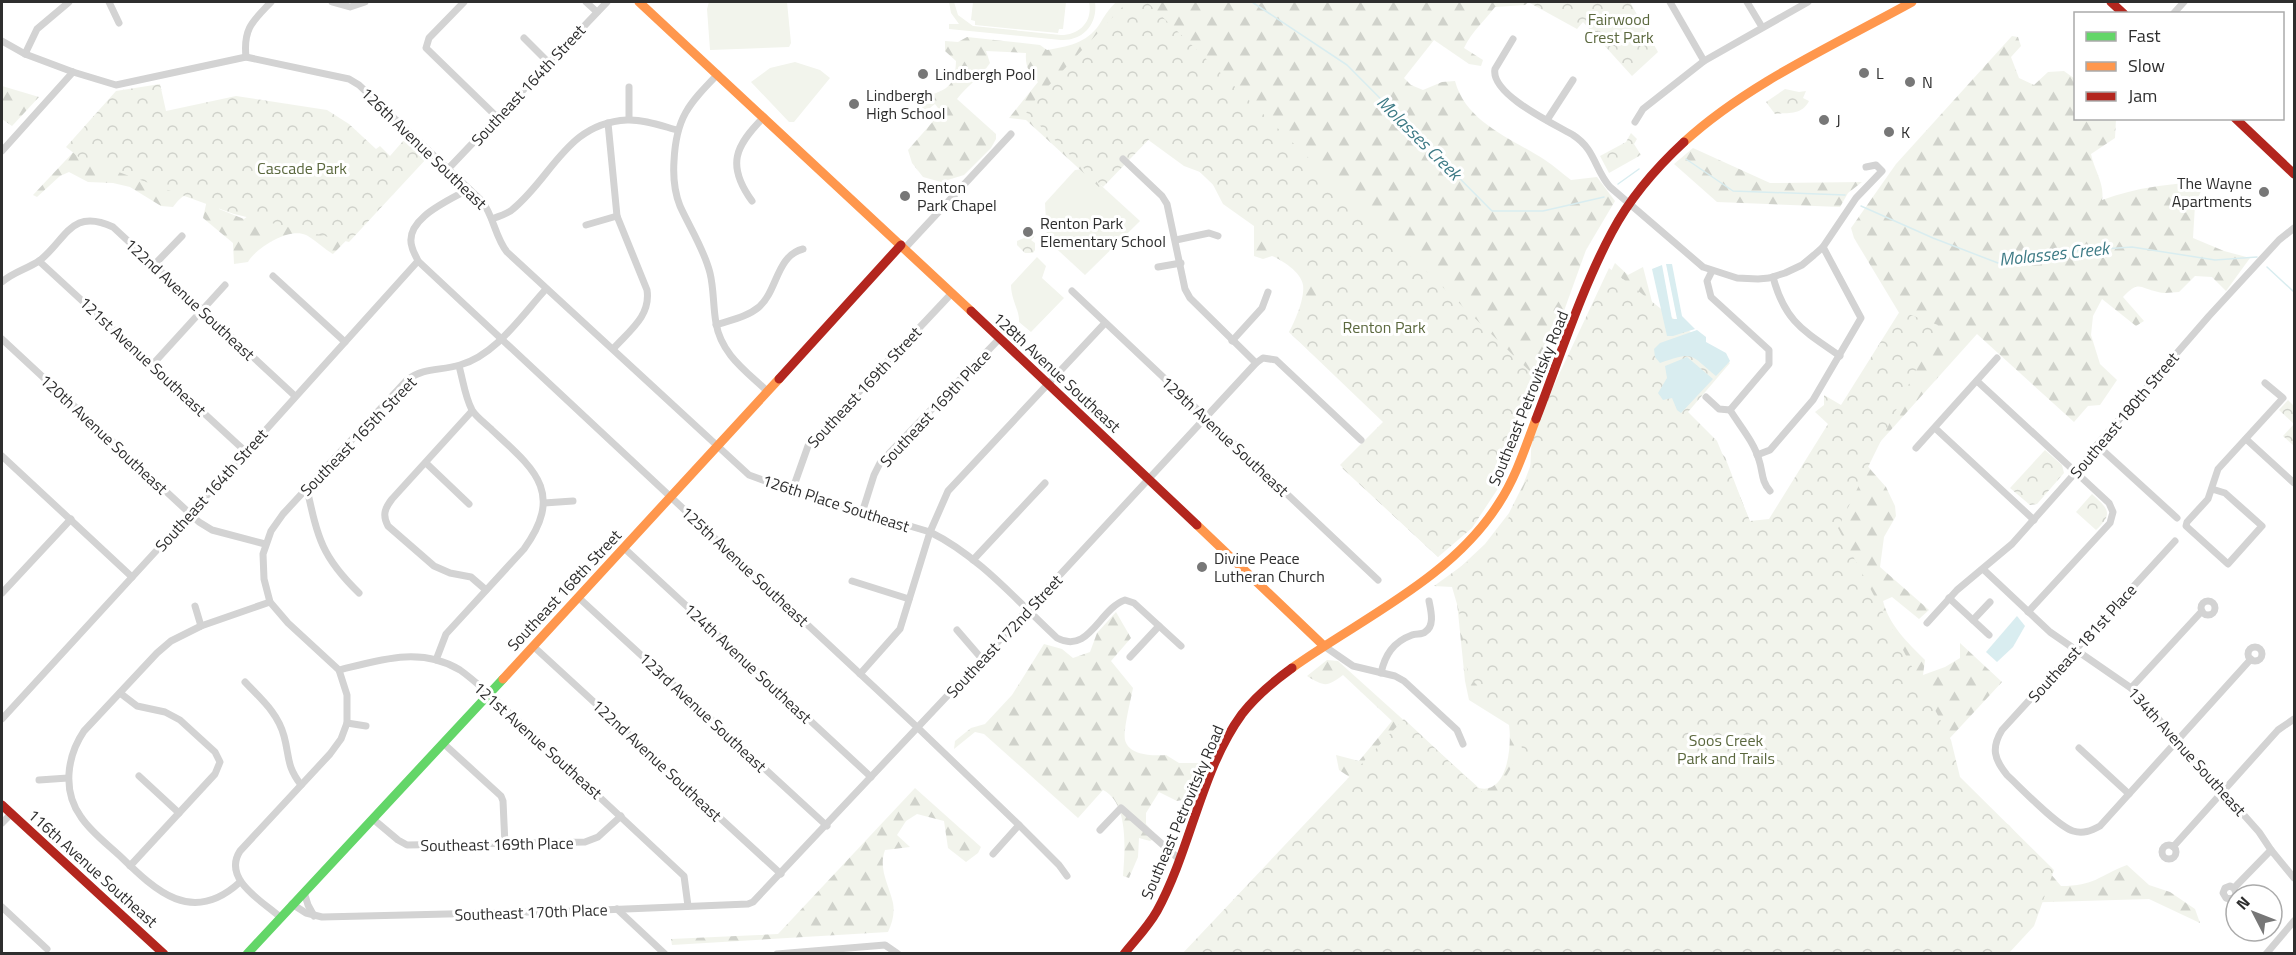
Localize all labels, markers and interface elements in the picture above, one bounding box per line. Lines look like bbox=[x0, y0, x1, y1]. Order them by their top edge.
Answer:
park label: Fairwood Crest Park bbox=[1584, 7, 1654, 49]
legend bbox=[2074, 12, 2284, 120]
street label: Southeast 164th Street bbox=[465, 19, 591, 151]
text: Fast bbox=[2128, 22, 2161, 49]
text: Slow bbox=[2128, 52, 2165, 79]
place label: L bbox=[1876, 61, 1884, 85]
place label: Lindbergh Pool bbox=[935, 62, 1036, 86]
marker: L bbox=[1857, 66, 1871, 80]
marker: Lindbergh Pool bbox=[916, 67, 930, 81]
place label: N bbox=[1922, 70, 1933, 94]
marker: N bbox=[1903, 75, 1917, 89]
street label: 126th Avenue Southeast bbox=[356, 81, 493, 215]
text: Jam bbox=[2128, 82, 2157, 109]
place label: Lindbergh High School bbox=[866, 83, 945, 125]
water label: Molasses Creek bbox=[1371, 89, 1469, 188]
marker: Lindbergh High School bbox=[847, 97, 861, 111]
place label: J bbox=[1836, 108, 1841, 132]
marker: J bbox=[1817, 113, 1831, 127]
place label: K bbox=[1901, 120, 1910, 144]
marker: K bbox=[1882, 125, 1896, 139]
park label: Cascade Park bbox=[257, 156, 347, 180]
place label: The Wayne Apartments bbox=[2172, 171, 2252, 213]
place label: Renton Park Chapel bbox=[917, 175, 997, 217]
marker: The Wayne Apartments bbox=[2257, 185, 2271, 199]
marker: Renton Park Chapel bbox=[898, 189, 912, 203]
place label: Renton Park Elementary School bbox=[1040, 211, 1166, 253]
marker: Renton Park Elementary School bbox=[1021, 225, 1035, 239]
street label: 122nd Avenue Southeast bbox=[120, 232, 261, 366]
water label: Molasses Creek bbox=[1998, 234, 2112, 273]
street label: 121st Avenue Southeast bbox=[74, 291, 212, 422]
street label: 128th Avenue Southeast bbox=[988, 306, 1127, 438]
street label: Southeast Petrovitsky Road bbox=[1482, 307, 1574, 489]
park label: Renton Park bbox=[1342, 315, 1426, 339]
street label: Southeast 169th Street bbox=[801, 321, 927, 453]
street label: Southeast 169th Place bbox=[874, 344, 996, 472]
street label: Southeast 180th Street bbox=[2064, 346, 2184, 483]
street label: 120th Avenue Southeast bbox=[35, 368, 174, 500]
street label: Southeast 165th Street bbox=[294, 370, 422, 501]
street label: 129th Avenue Southeast bbox=[1156, 370, 1295, 502]
street label: Southeast 164th Street bbox=[149, 423, 273, 557]
street label: 126th Place Southeast bbox=[759, 468, 913, 538]
street label: 125th Avenue Southeast bbox=[676, 500, 815, 632]
street label: Southeast 168th Street bbox=[501, 524, 627, 656]
place label: Divine Peace Lutheran Church bbox=[1214, 546, 1325, 588]
marker: Divine Peace Lutheran Church bbox=[1195, 560, 1209, 574]
street label: Southeast 172nd Street bbox=[940, 569, 1068, 703]
street label: Southeast 181st Place bbox=[2022, 578, 2142, 708]
street label: 124th Avenue Southeast bbox=[679, 597, 818, 729]
street label: 123rd Avenue Southeast bbox=[634, 646, 772, 778]
street label: 121st Avenue Southeast bbox=[468, 676, 608, 805]
street label: 134th Avenue Southeast bbox=[2122, 681, 2252, 821]
street label: 122nd Avenue Southeast bbox=[587, 693, 728, 827]
street label: Southeast Petrovitsky Road bbox=[1134, 721, 1230, 903]
park label: Soos Creek Park and Trails bbox=[1677, 728, 1775, 770]
street label: 116th Avenue Southeast bbox=[23, 803, 163, 933]
street label: Southeast 169th Place bbox=[420, 831, 574, 857]
north arrow bbox=[2224, 883, 2284, 943]
text: N bbox=[2230, 891, 2255, 915]
street label: Southeast 170th Place bbox=[454, 897, 608, 927]

